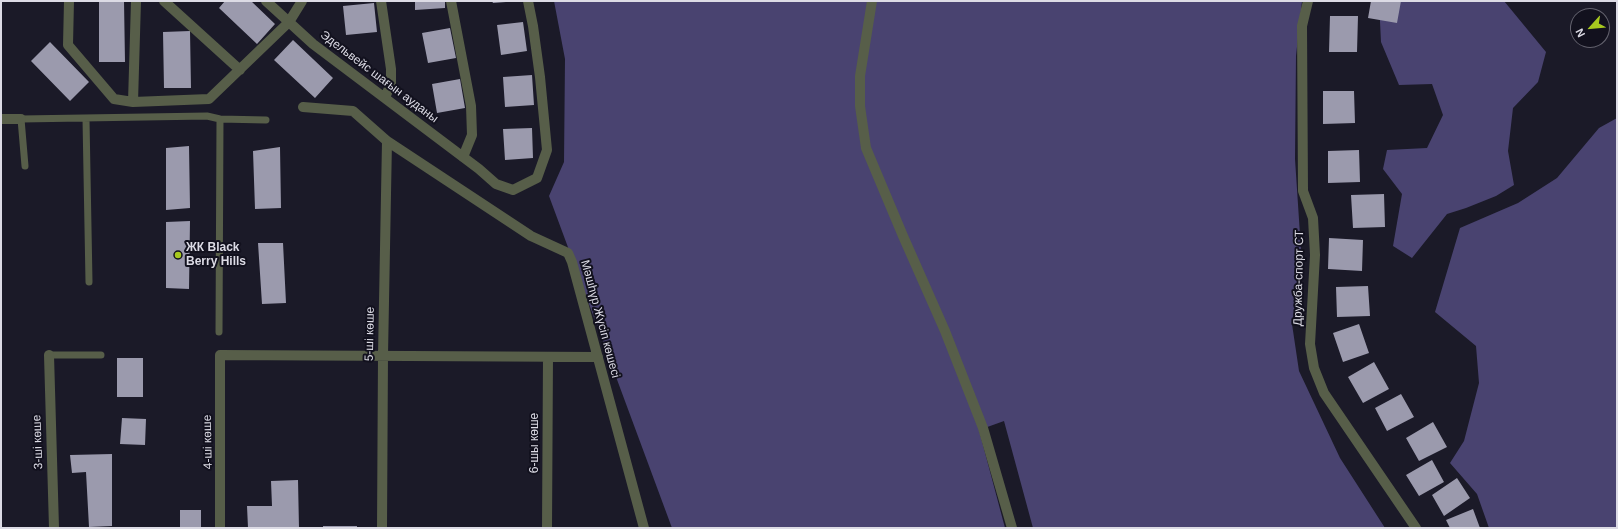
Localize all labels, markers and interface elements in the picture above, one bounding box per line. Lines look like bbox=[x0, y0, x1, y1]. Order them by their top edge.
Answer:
north arrow bbox=[1570, 8, 1610, 48]
text: N bbox=[1573, 27, 1587, 39]
street label: Эдельвейс шағын ауданы bbox=[317, 28, 441, 126]
street label: Дружба-спорт СТ bbox=[1291, 230, 1307, 326]
place label: ЖК Black Berry Hills bbox=[186, 241, 246, 269]
marker: ЖК Black Berry Hills bbox=[173, 250, 183, 260]
street label: Мәшhүр Жүсіп көшесі bbox=[577, 258, 623, 380]
street label: 5-ші көше bbox=[362, 307, 378, 361]
street label: 6-шы көше bbox=[528, 413, 542, 473]
street label: 3-ші көше bbox=[30, 415, 46, 469]
street label: 4-ші көше bbox=[200, 415, 216, 469]

